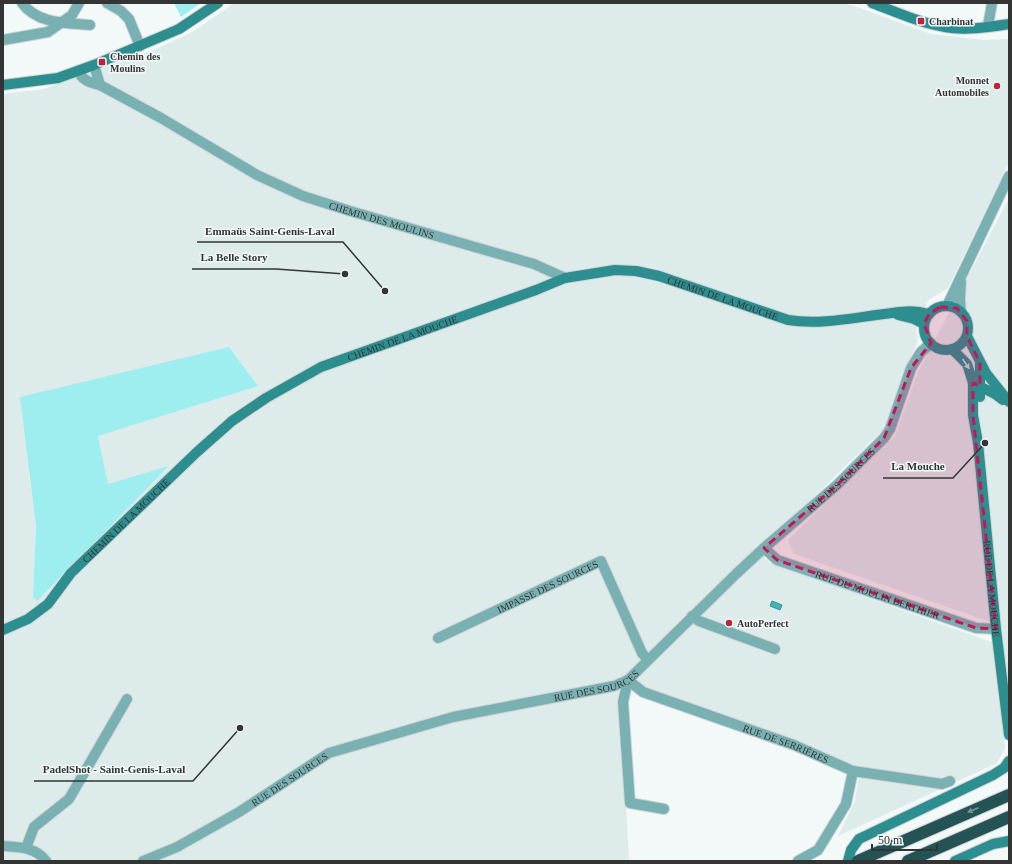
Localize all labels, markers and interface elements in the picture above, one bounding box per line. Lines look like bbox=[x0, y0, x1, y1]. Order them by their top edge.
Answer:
marker: Charbinat bbox=[916, 16, 926, 26]
place label: Charbinat bbox=[929, 16, 974, 27]
place label: Chemin des Moulins bbox=[110, 51, 160, 74]
marker: Chemin des Moulins bbox=[97, 57, 107, 67]
place label: Monnet Automobiles bbox=[935, 75, 990, 98]
marker: Monnet Automobiles bbox=[992, 81, 1002, 91]
street label: CHEMIN DES MOULINS bbox=[328, 200, 435, 241]
callout: Emmaüs Saint-Genis-Laval bbox=[197, 219, 343, 242]
text: Emmaüs Saint-Genis-Laval bbox=[205, 225, 335, 237]
callout: La Belle Story bbox=[192, 246, 276, 269]
text: La Belle Story bbox=[200, 251, 268, 263]
street label: CHEMIN DE LA MOUCHE bbox=[666, 274, 780, 322]
street label: CHEMIN DE LA MOUCHE bbox=[346, 313, 459, 363]
one-way arrow bbox=[962, 359, 970, 370]
street label: RUE DES SOURCES bbox=[805, 446, 877, 515]
callout: La Mouche bbox=[883, 455, 953, 478]
text: La Mouche bbox=[891, 460, 945, 472]
street label: CHEMIN DE LA MOUCHE bbox=[80, 476, 172, 565]
street label: RUE DE LA MOUCHE bbox=[981, 540, 1002, 638]
street label: IMPASSE DES SOURCES bbox=[495, 558, 600, 615]
street label: RUE DU MOULIN BERTHIER bbox=[814, 569, 941, 621]
marker: AutoPerfect bbox=[724, 618, 734, 628]
place label: AutoPerfect bbox=[737, 618, 789, 629]
street label: RUE DES SOURCES bbox=[553, 668, 641, 703]
street label: RUE DE SERRIÈRES bbox=[741, 722, 830, 766]
street label: RUE DES SOURCES bbox=[249, 751, 330, 808]
callout: PadelShot - Saint-Genis-Laval bbox=[34, 758, 193, 781]
text: PadelShot - Saint-Genis-Laval bbox=[43, 763, 185, 775]
one-way arrow bbox=[968, 807, 979, 813]
scale bar bbox=[872, 826, 937, 852]
text: 50 m bbox=[878, 833, 903, 847]

